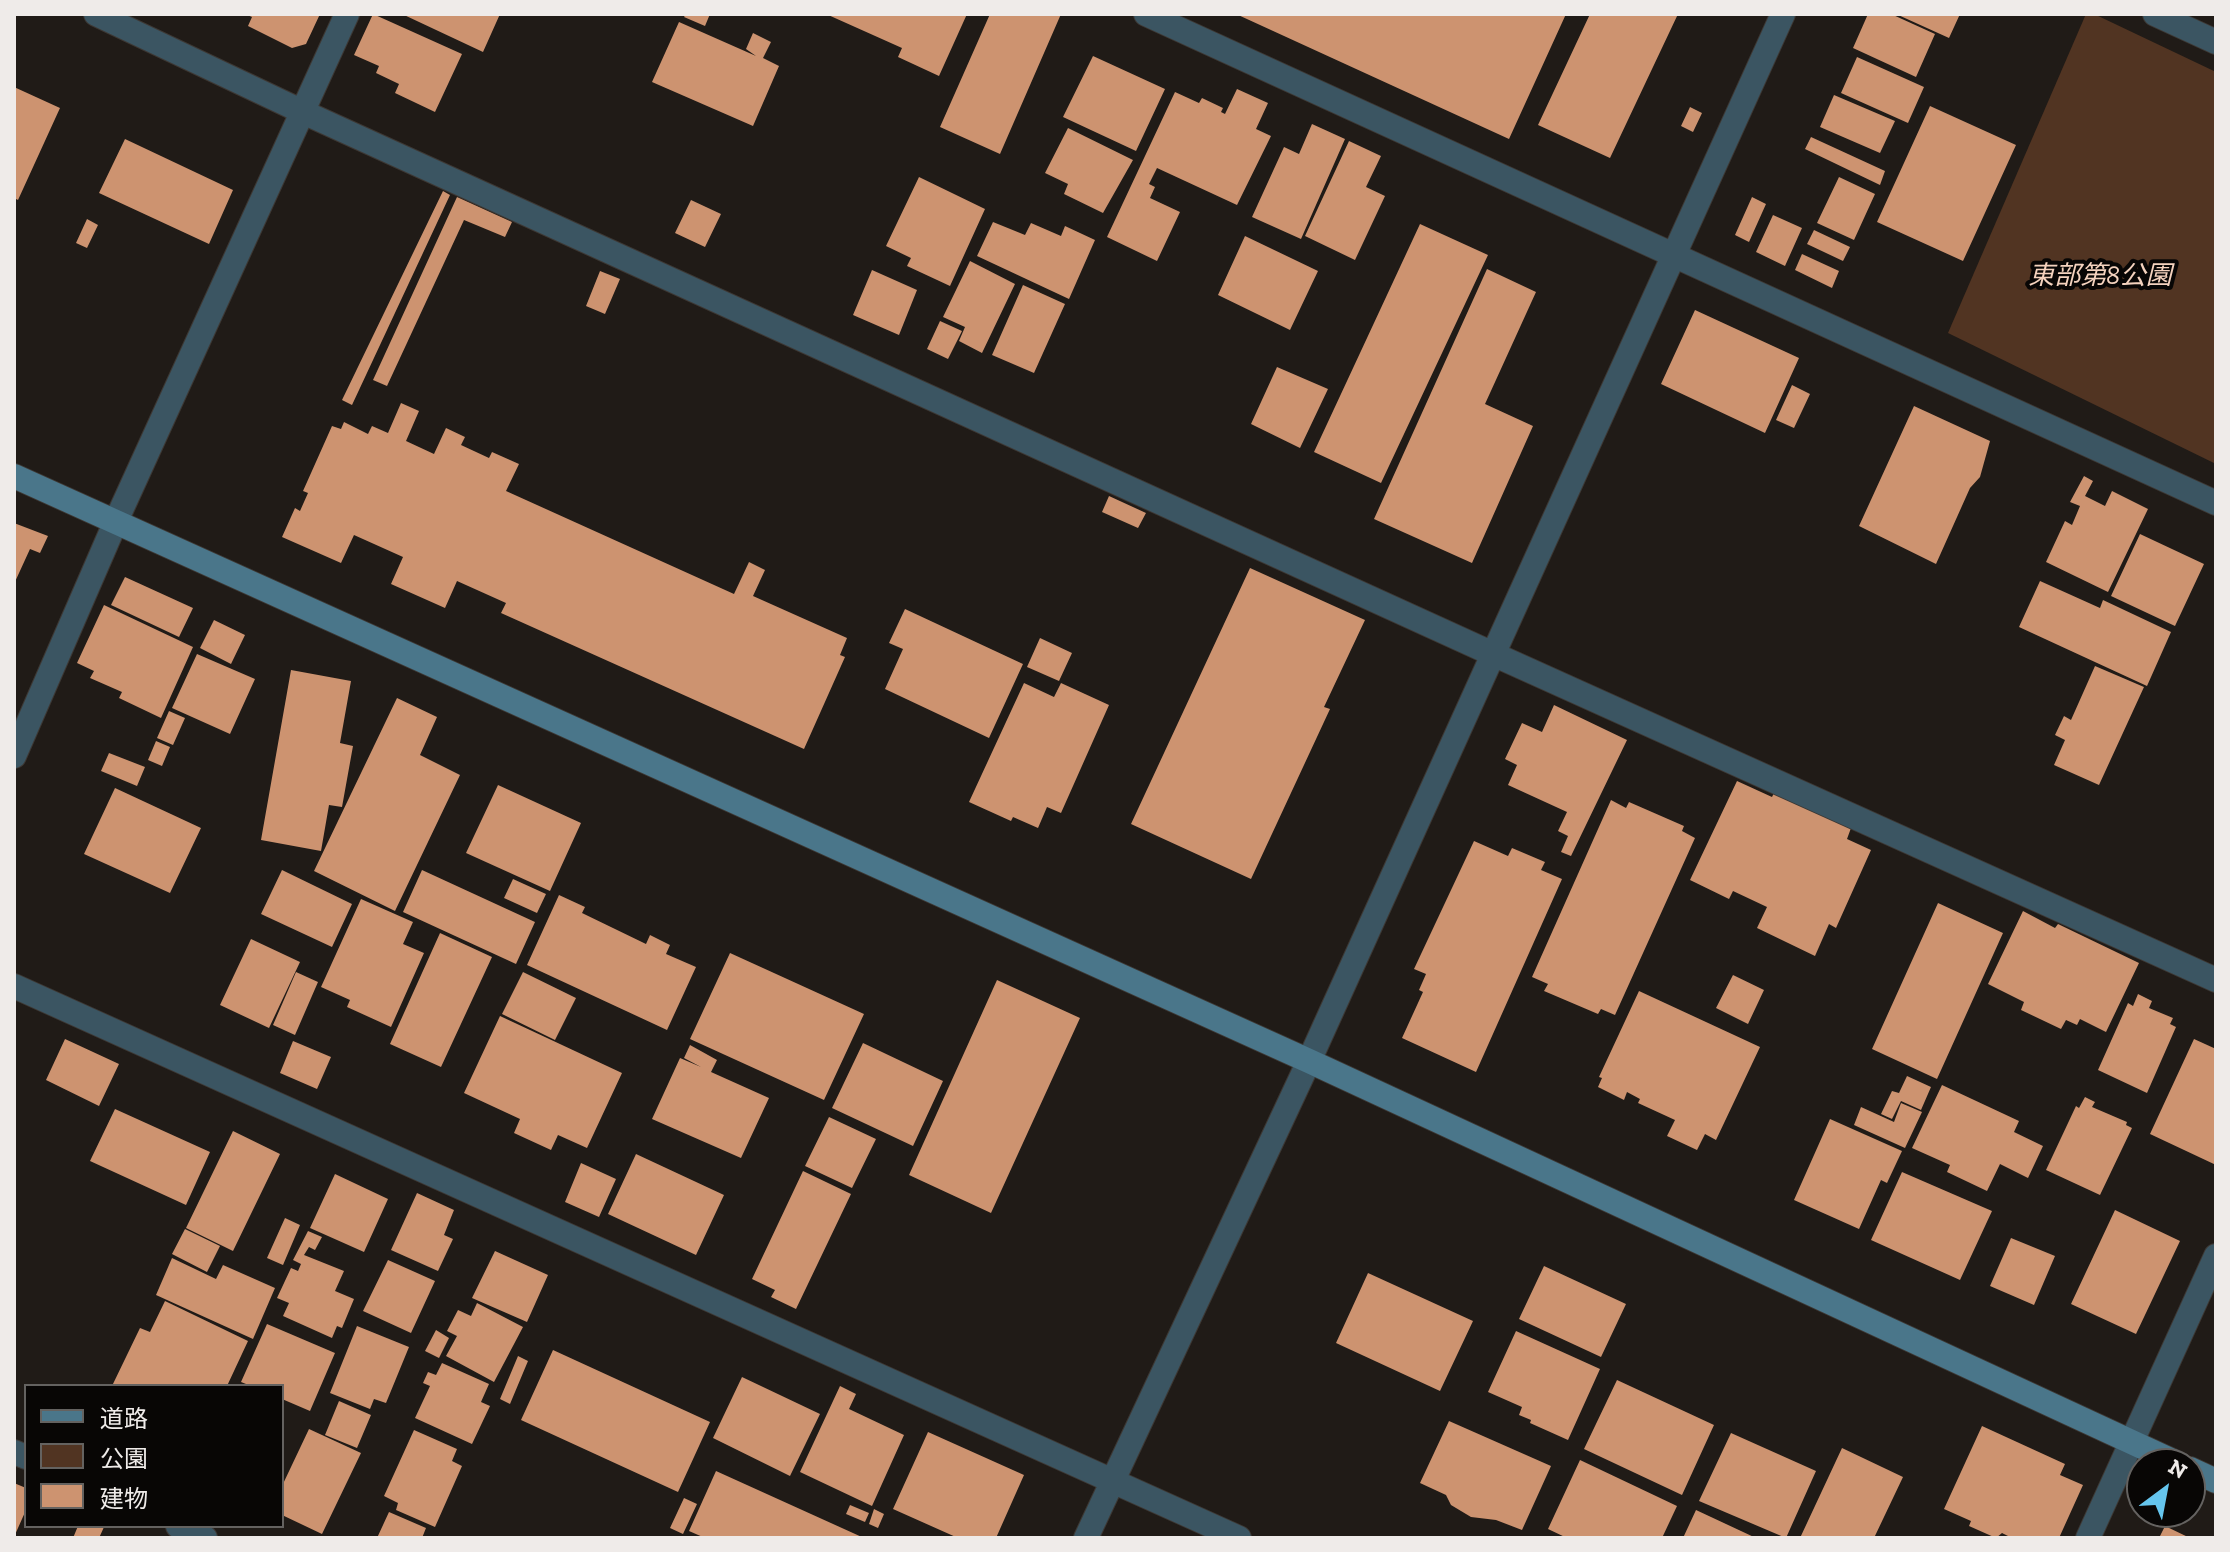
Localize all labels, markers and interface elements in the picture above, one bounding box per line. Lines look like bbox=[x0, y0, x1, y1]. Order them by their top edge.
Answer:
park label: 東部第8公園 bbox=[2028, 261, 2172, 293]
legend bbox=[24, 1384, 284, 1528]
text: 道路 bbox=[100, 1404, 148, 1433]
text: 公園 bbox=[100, 1444, 148, 1473]
north arrow bbox=[2126, 1448, 2206, 1528]
text: N bbox=[2164, 1453, 2192, 1485]
text: 建物 bbox=[100, 1484, 148, 1513]

